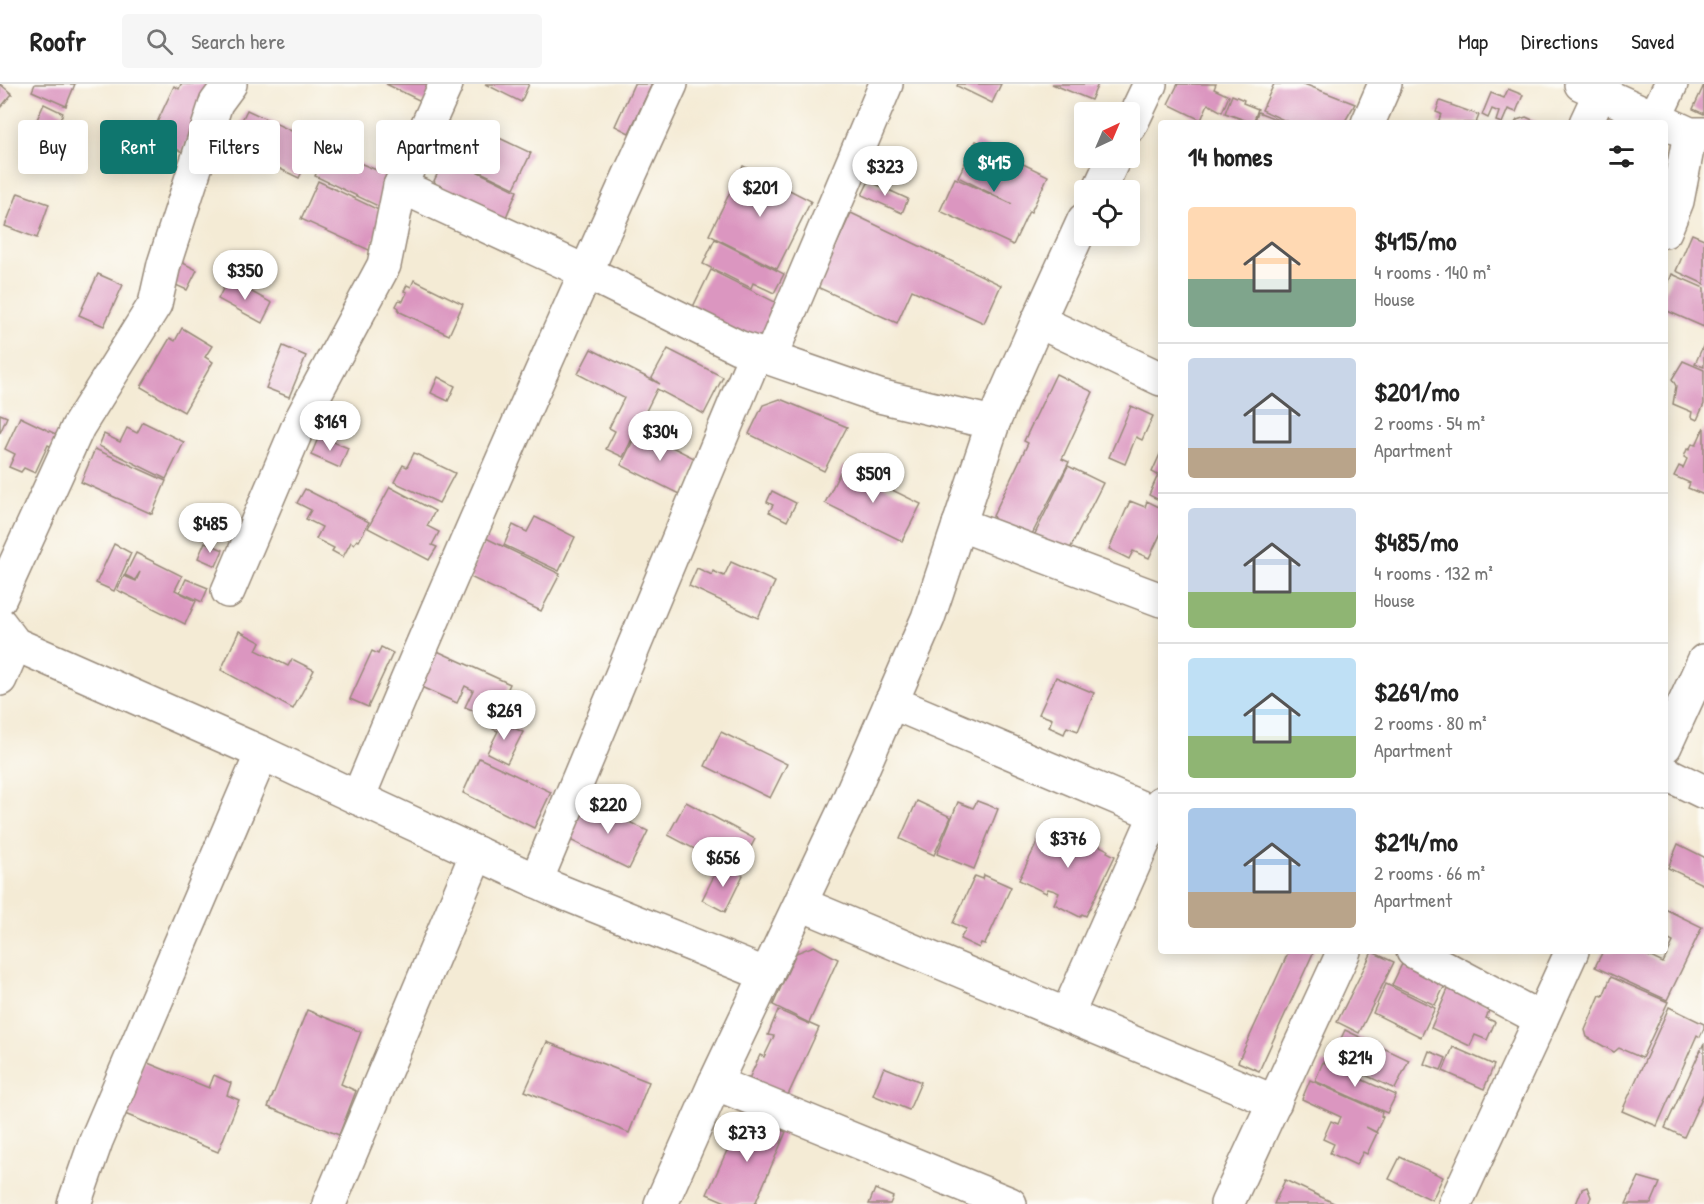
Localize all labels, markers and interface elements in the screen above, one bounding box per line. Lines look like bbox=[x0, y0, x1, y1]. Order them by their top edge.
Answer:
search box bbox=[122, 14, 542, 68]
text: Roofr bbox=[30, 22, 86, 60]
icon: search bbox=[143, 25, 176, 58]
text: Search here bbox=[191, 26, 285, 56]
text: Map bbox=[1458, 27, 1488, 56]
text: Directions bbox=[1521, 27, 1598, 56]
text: Saved bbox=[1631, 27, 1674, 56]
north arrow bbox=[1074, 102, 1140, 168]
map controls bbox=[1074, 102, 1140, 246]
chip: Buy bbox=[18, 120, 88, 174]
chip: Rent bbox=[100, 120, 177, 174]
chip: Filters bbox=[189, 120, 280, 174]
chip: New bbox=[292, 120, 364, 174]
chip: Apartment bbox=[376, 120, 500, 174]
text: 14 homes bbox=[1188, 139, 1273, 174]
icon: filters bbox=[1605, 140, 1638, 173]
pin: $415 bbox=[958, 142, 1030, 193]
pin: $323 bbox=[849, 146, 921, 197]
text: $415 bbox=[977, 148, 1011, 175]
text: $323 bbox=[866, 152, 904, 179]
pin: $201 bbox=[724, 167, 796, 218]
text: $201 bbox=[742, 173, 778, 200]
button: locate bbox=[1074, 180, 1140, 246]
text: $415/mo bbox=[1374, 223, 1457, 258]
icon: home bbox=[1236, 231, 1308, 303]
pin: $350 bbox=[209, 250, 281, 301]
text: $350 bbox=[227, 256, 263, 283]
text: 4 rooms · 140 m² bbox=[1374, 258, 1491, 285]
text: House bbox=[1374, 285, 1415, 312]
text: $201/mo bbox=[1374, 374, 1460, 409]
icon: home bbox=[1236, 382, 1308, 454]
pin: $169 bbox=[294, 401, 366, 452]
text: $169 bbox=[314, 407, 346, 434]
text: 2 rooms · 54 m² bbox=[1374, 409, 1485, 436]
pin: $304 bbox=[624, 411, 696, 462]
text: $304 bbox=[642, 417, 678, 444]
text: Apartment bbox=[1374, 436, 1452, 463]
pin: $509 bbox=[837, 453, 909, 504]
text: $509 bbox=[856, 459, 890, 486]
pin: $485 bbox=[174, 503, 246, 554]
text: $485 bbox=[193, 509, 227, 536]
text: $485/mo bbox=[1374, 524, 1458, 559]
icon: home bbox=[1236, 532, 1308, 604]
text: 4 rooms · 132 m² bbox=[1374, 559, 1493, 586]
text: House bbox=[1374, 586, 1415, 613]
text: $269/mo bbox=[1374, 674, 1458, 709]
icon: home bbox=[1236, 682, 1308, 754]
pin: $269 bbox=[468, 690, 540, 741]
text: $269 bbox=[487, 696, 521, 723]
text: 2 rooms · 80 m² bbox=[1374, 709, 1487, 736]
text: Apartment bbox=[1374, 736, 1452, 763]
pin: $220 bbox=[572, 784, 644, 835]
text: $220 bbox=[589, 790, 627, 817]
pin: $376 bbox=[1032, 818, 1104, 869]
text: $376 bbox=[1050, 824, 1086, 851]
text: $214/mo bbox=[1374, 824, 1458, 859]
icon: home bbox=[1236, 832, 1308, 904]
pin: $656 bbox=[687, 837, 759, 888]
text: $656 bbox=[706, 843, 740, 870]
text: 2 rooms · 66 m² bbox=[1374, 859, 1485, 886]
text: Apartment bbox=[1374, 886, 1452, 913]
pin: $214 bbox=[1319, 1037, 1391, 1088]
text: $214 bbox=[1338, 1043, 1372, 1070]
pin: $273 bbox=[711, 1112, 783, 1163]
text: $273 bbox=[728, 1118, 766, 1145]

